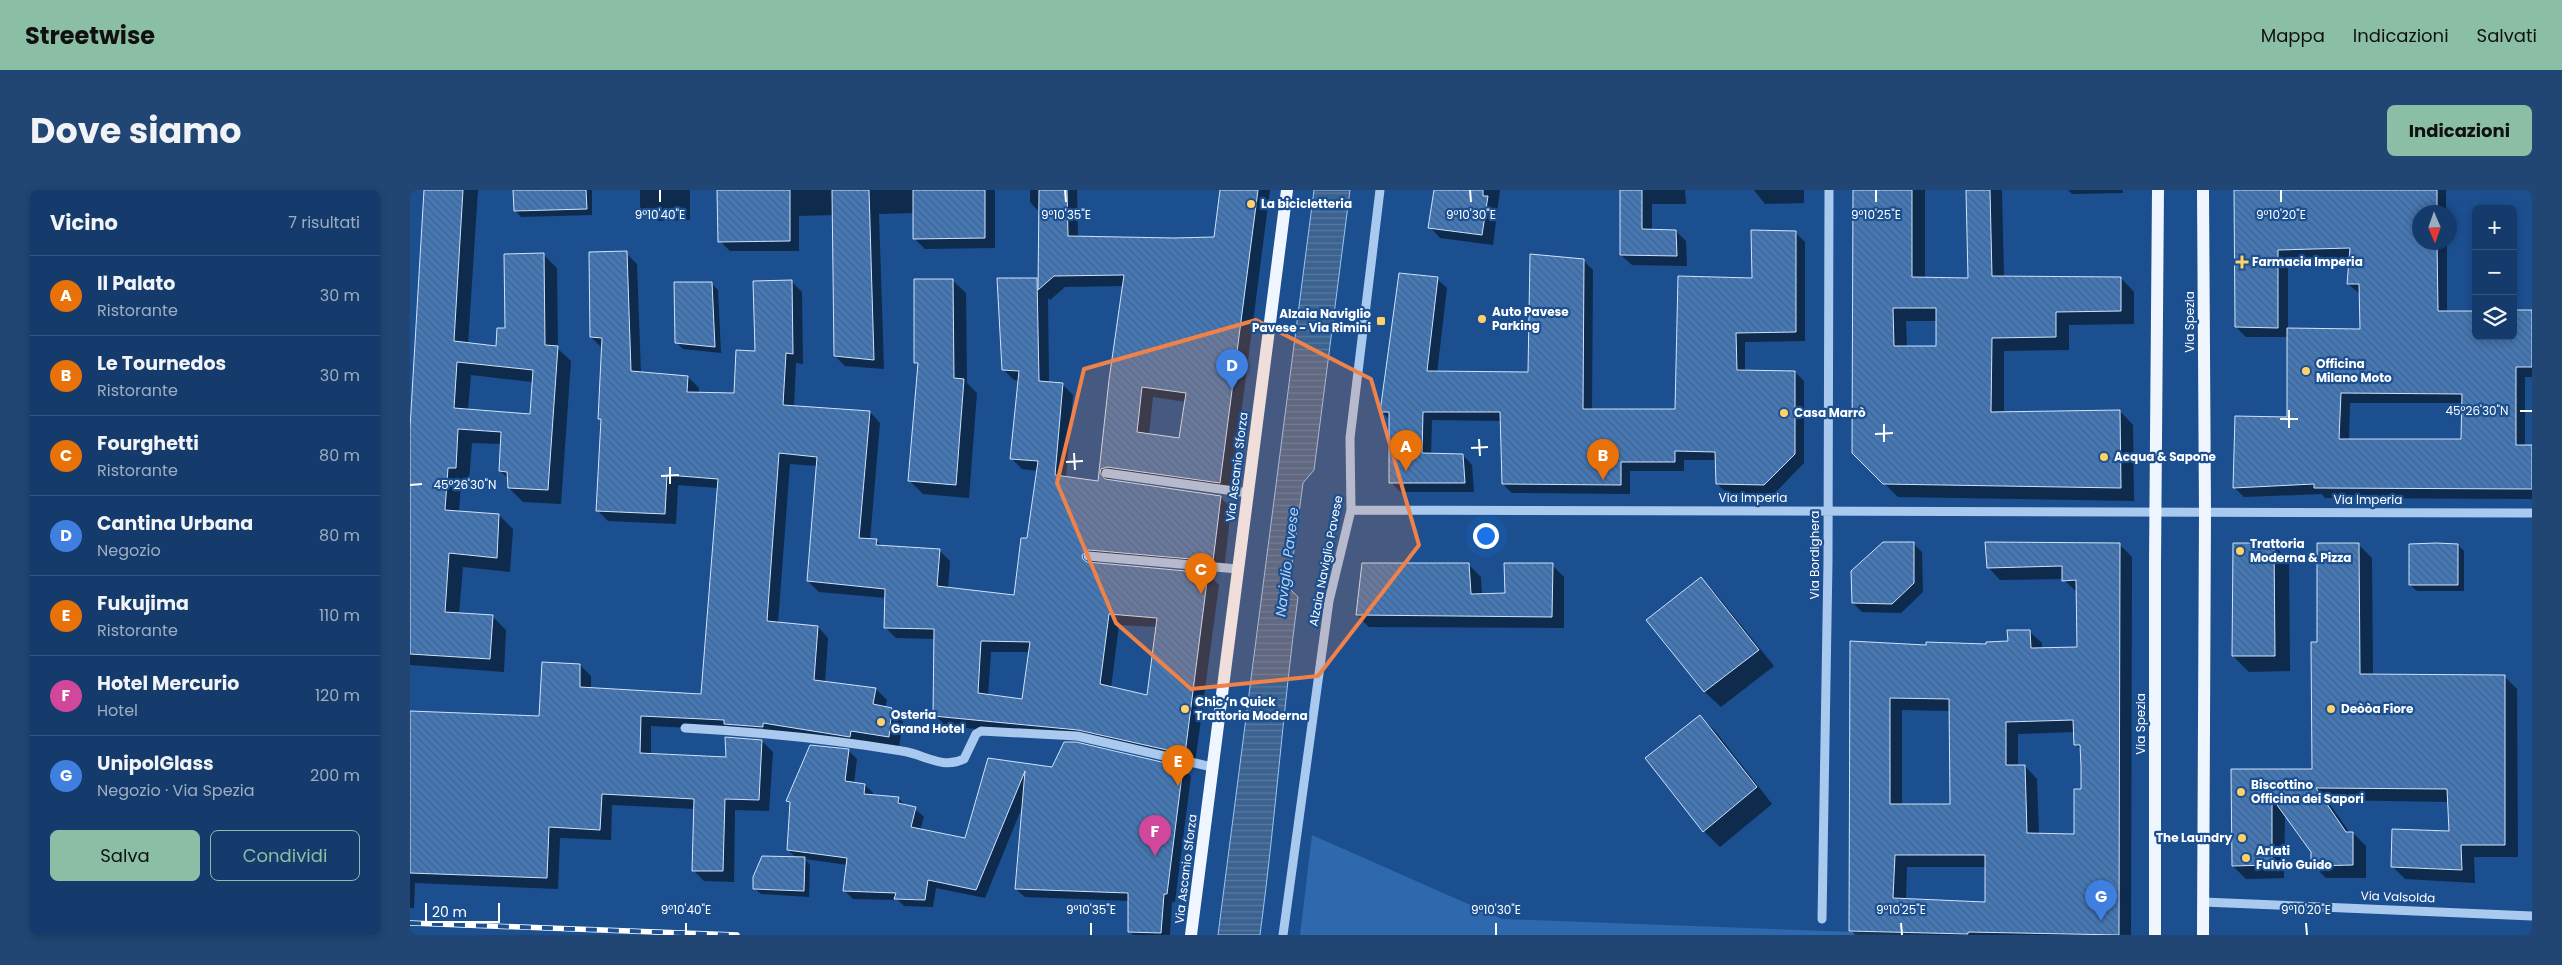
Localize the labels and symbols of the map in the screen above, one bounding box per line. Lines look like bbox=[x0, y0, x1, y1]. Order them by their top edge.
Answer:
place label: La bicicletteria bbox=[1261, 195, 1352, 212]
marker: La bicicletteria bbox=[1245, 198, 1257, 210]
north arrow bbox=[2412, 205, 2457, 250]
text: 9°10'40"E bbox=[635, 206, 685, 223]
text: 9°10'35"E bbox=[1041, 206, 1091, 223]
text: 9°10'30"E bbox=[1446, 206, 1496, 223]
text: 9°10'25"E bbox=[1851, 206, 1901, 223]
text: 9°10'20"E bbox=[2256, 206, 2306, 223]
place label: Farmacia Imperia bbox=[2252, 253, 2363, 270]
marker: Farmacia Imperia bbox=[2236, 256, 2248, 268]
street label: Via Spezia bbox=[2181, 291, 2198, 353]
place label: Auto Pavese Parking bbox=[1492, 303, 1569, 334]
place label: Alzaia Naviglio Pavese - Via Rimini bbox=[1252, 305, 1371, 336]
marker: Auto Pavese Parking bbox=[1476, 313, 1488, 325]
marker: Alzaia Naviglio Pavese - Via Rimini bbox=[1375, 315, 1387, 327]
pin: D bbox=[1216, 349, 1248, 390]
place label: Officina Milano Moto bbox=[2316, 355, 2392, 386]
marker: Officina Milano Moto bbox=[2300, 365, 2312, 377]
text: 45°26'30"N bbox=[2446, 402, 2508, 419]
place label: Casa Marrò bbox=[1794, 404, 1866, 421]
marker: Casa Marrò bbox=[1778, 407, 1790, 419]
street label: Via Ascanio Sforza bbox=[1221, 411, 1252, 523]
pin: A bbox=[1390, 430, 1422, 471]
pin: B bbox=[1587, 439, 1619, 480]
place label: Acqua & Sapone bbox=[2114, 448, 2217, 465]
marker: Acqua & Sapone bbox=[2098, 451, 2110, 463]
text: 45°26'30"N bbox=[434, 476, 496, 493]
street label: Via Imperia bbox=[1719, 489, 1787, 506]
street label: Via Imperia bbox=[2334, 491, 2402, 508]
street label: Alzaia Naviglio Pavese bbox=[1304, 494, 1347, 628]
water label: Naviglio Pavese bbox=[1270, 506, 1304, 618]
street label: Via Bordighera bbox=[1806, 511, 1823, 599]
your location bbox=[1473, 523, 1499, 549]
place label: Trattoria Moderna & Pizza bbox=[2250, 535, 2351, 566]
marker: Trattoria Moderna & Pizza bbox=[2234, 545, 2246, 557]
pin: C bbox=[1185, 553, 1217, 594]
place label: Chic ‘n Quick Trattoria Moderna bbox=[1195, 693, 1308, 724]
street label: Via Spezia bbox=[2132, 693, 2149, 755]
place label: Deòòa Fiore bbox=[2341, 700, 2414, 717]
marker: Chic ‘n Quick Trattoria Moderna bbox=[1179, 703, 1191, 715]
marker: Deòòa Fiore bbox=[2325, 703, 2337, 715]
place label: Osteria Grand Hotel bbox=[891, 706, 964, 737]
marker: Osteria Grand Hotel bbox=[875, 716, 887, 728]
pin: E bbox=[1162, 745, 1194, 786]
place label: Biscottino Officina dei Sapori bbox=[2251, 776, 2364, 807]
marker: Biscottino Officina dei Sapori bbox=[2235, 786, 2247, 798]
street label: Via Ascanio Sforza bbox=[1170, 813, 1201, 925]
pin: F bbox=[1139, 815, 1171, 856]
place label: The Laundry bbox=[2156, 829, 2232, 846]
marker: The Laundry bbox=[2236, 832, 2248, 844]
place label: Arlati Fulvio Guido bbox=[2256, 842, 2332, 873]
marker: Arlati Fulvio Guido bbox=[2240, 852, 2252, 864]
pin: G bbox=[2085, 880, 2117, 921]
street label: Via Valsolda bbox=[2360, 887, 2436, 906]
scale bar bbox=[425, 900, 500, 923]
text: 9°10'40"E bbox=[661, 901, 711, 918]
text: 9°10'35"E bbox=[1066, 901, 1116, 918]
text: 9°10'30"E bbox=[1471, 901, 1521, 918]
text: 9°10'25"E bbox=[1876, 901, 1926, 918]
text: 9°10'20"E bbox=[2281, 901, 2331, 918]

